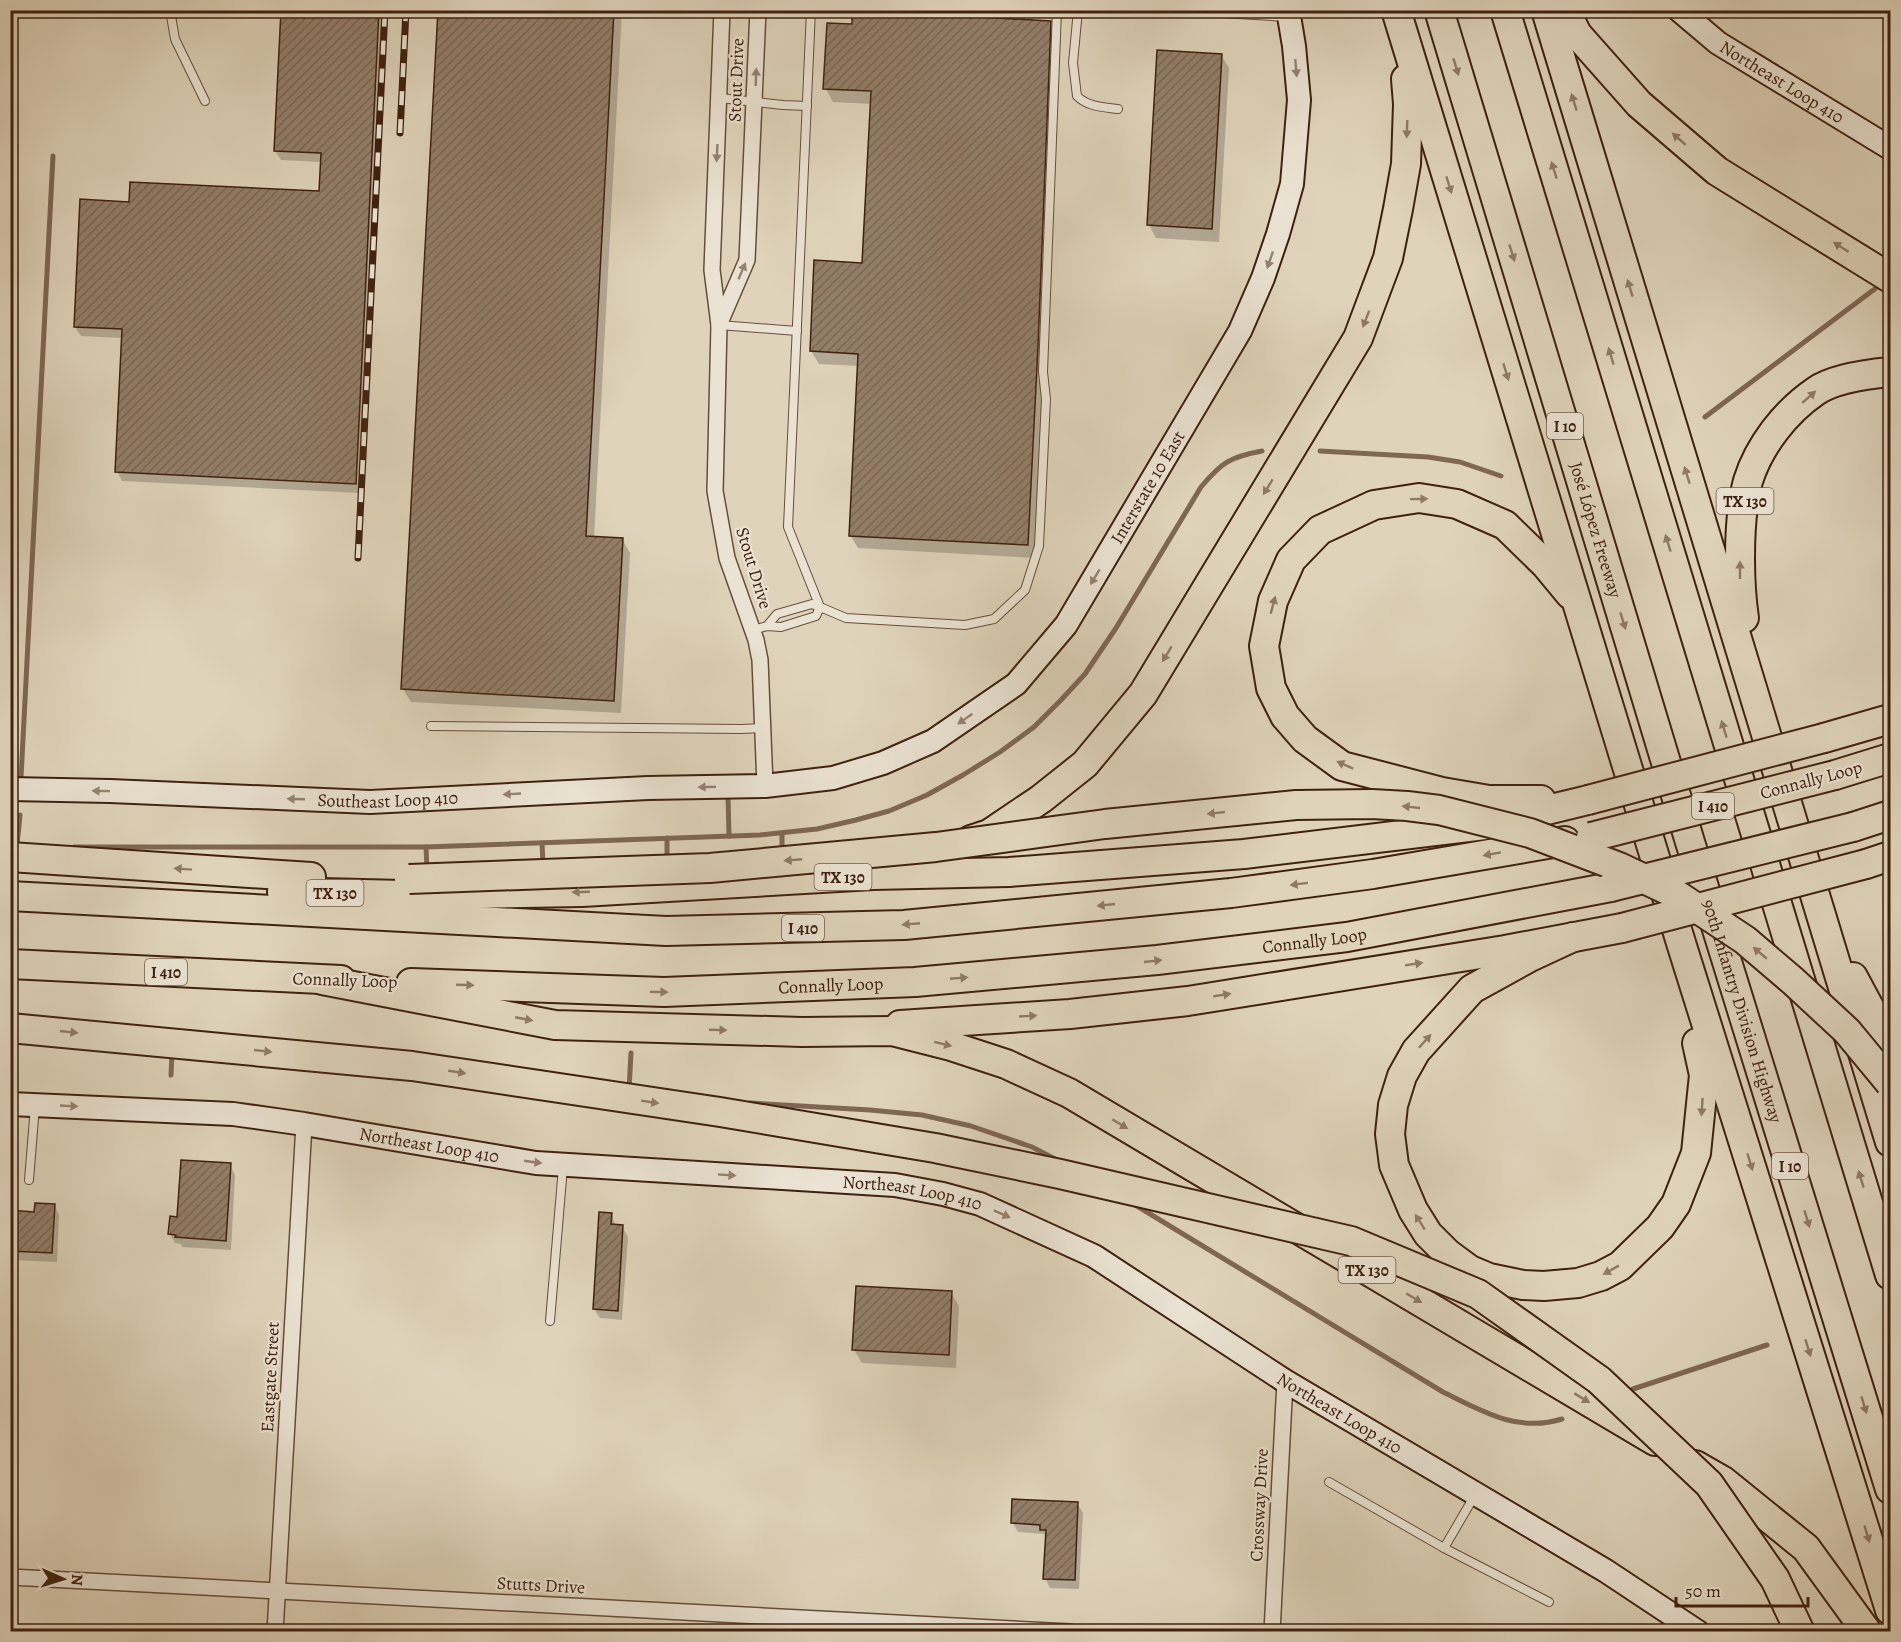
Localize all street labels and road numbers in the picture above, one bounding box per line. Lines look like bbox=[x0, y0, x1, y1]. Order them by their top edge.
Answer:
street label: Northeast Loop 410 bbox=[1715, 35, 1849, 129]
street label: Stout Drive bbox=[723, 38, 749, 122]
road number: I 10 bbox=[1547, 413, 1583, 439]
street label: Interstate 10 East bbox=[1105, 426, 1190, 548]
street label: José López Freeway bbox=[1564, 459, 1628, 602]
road number: TX 130 bbox=[1716, 488, 1774, 514]
street label: Stout Drive bbox=[730, 524, 778, 612]
street label: Connally Loop bbox=[1757, 755, 1865, 805]
street label: Southeast Loop 410 bbox=[317, 786, 459, 814]
road number: I 410 bbox=[1692, 793, 1734, 819]
road number: TX 130 bbox=[814, 864, 872, 890]
road number: TX 130 bbox=[306, 880, 364, 906]
street label: 90th Infantry Division Highway bbox=[1696, 896, 1788, 1127]
road number: I 410 bbox=[782, 915, 824, 941]
street label: Connally Loop bbox=[1261, 922, 1369, 959]
road number: I 410 bbox=[145, 959, 187, 985]
street label: Connally Loop bbox=[292, 966, 398, 994]
street label: Connally Loop bbox=[778, 971, 884, 999]
street label: Northeast Loop 410 bbox=[358, 1122, 501, 1169]
road number: I 10 bbox=[1772, 1153, 1808, 1179]
street label: Northeast Loop 410 bbox=[842, 1170, 985, 1216]
road number: TX 130 bbox=[1338, 1257, 1396, 1283]
street label: Eastgate Street bbox=[255, 1321, 285, 1433]
street label: Northeast Loop 410 bbox=[1272, 1367, 1407, 1460]
street label: Crossway Drive bbox=[1244, 1448, 1274, 1562]
street label: Stutts Drive bbox=[496, 1571, 586, 1599]

